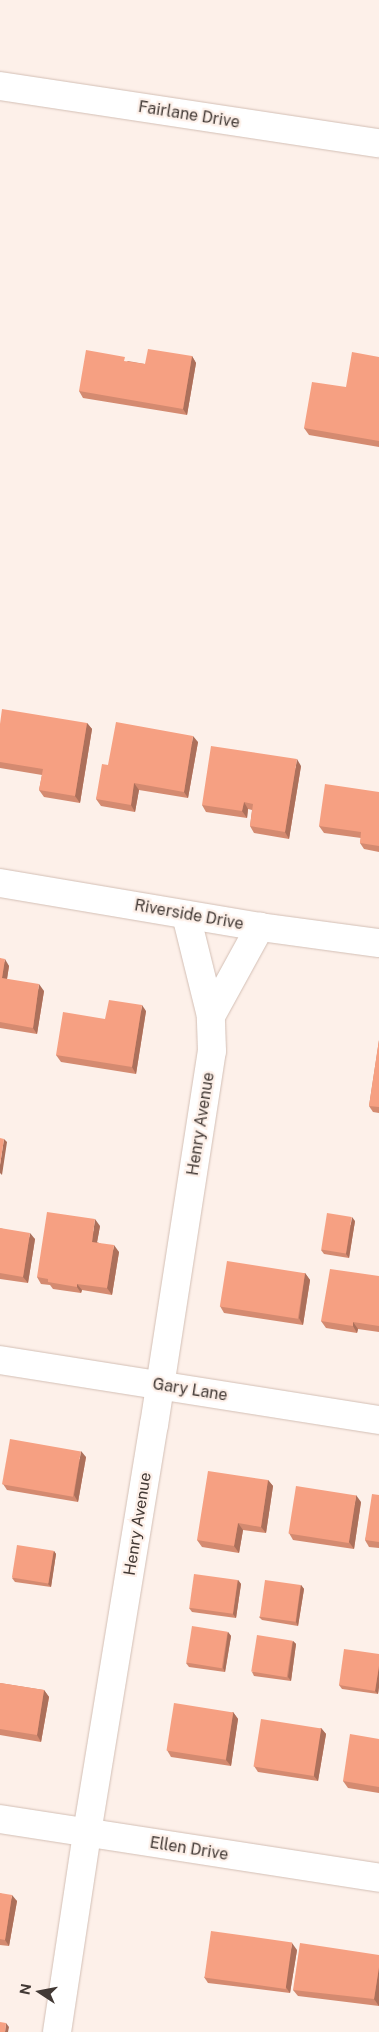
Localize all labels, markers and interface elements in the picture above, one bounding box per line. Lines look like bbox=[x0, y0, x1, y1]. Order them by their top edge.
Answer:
street label: Fairlane Drive bbox=[137, 97, 241, 133]
street label: Riverside Drive bbox=[133, 896, 245, 934]
street label: Henry Avenue bbox=[183, 1071, 219, 1177]
street label: Gary Lane bbox=[151, 1375, 229, 1405]
street label: Henry Avenue bbox=[120, 1471, 156, 1577]
street label: Ellen Drive bbox=[148, 1833, 230, 1865]
north arrow bbox=[15, 1967, 65, 2017]
text: N bbox=[16, 1982, 34, 1996]

